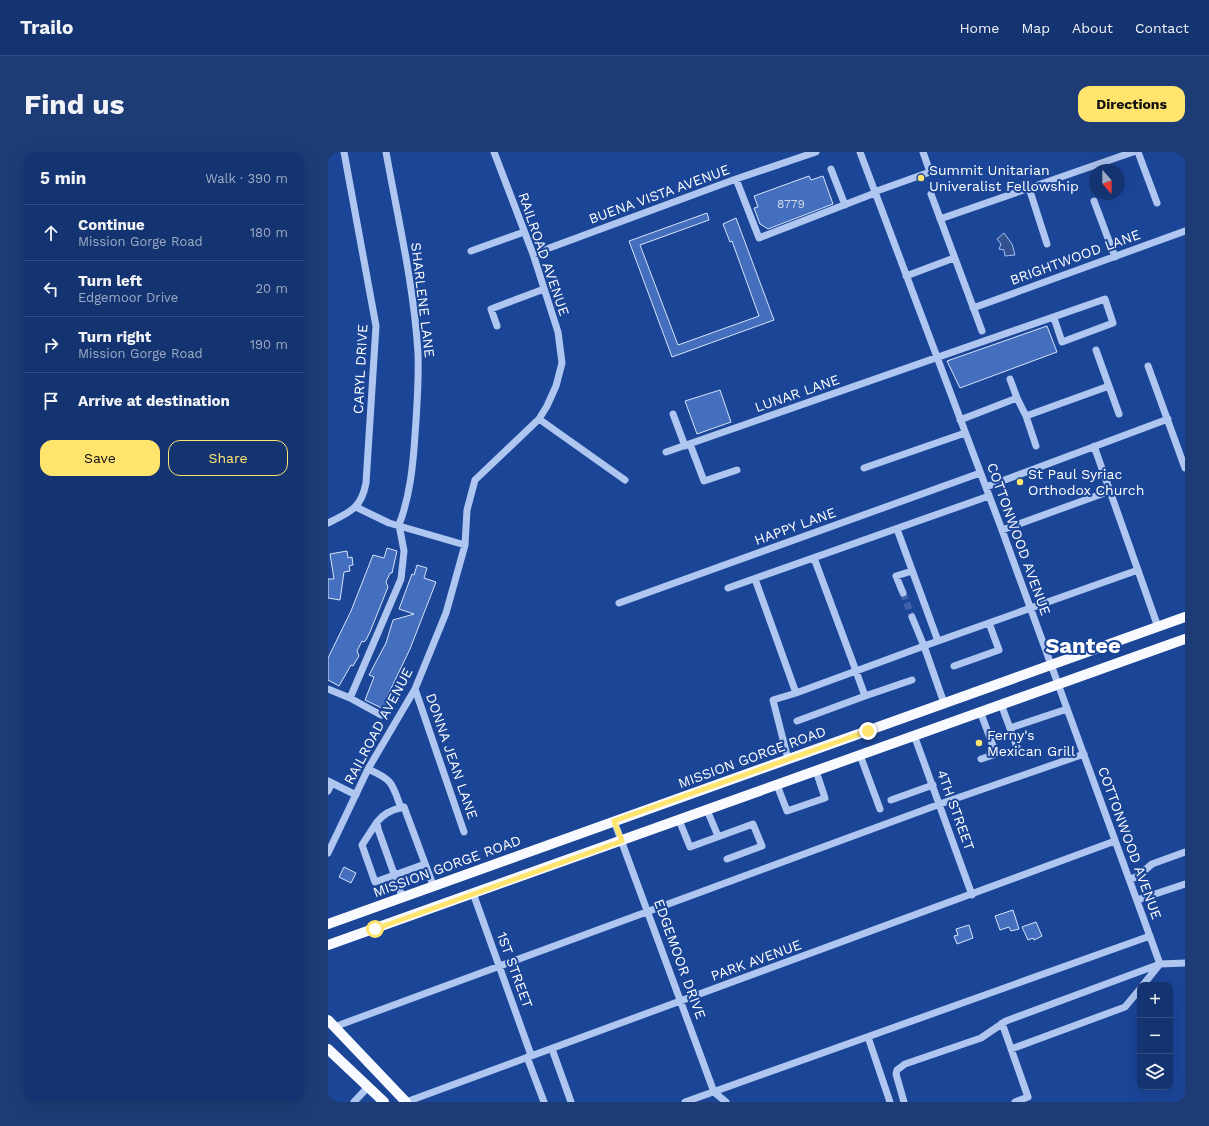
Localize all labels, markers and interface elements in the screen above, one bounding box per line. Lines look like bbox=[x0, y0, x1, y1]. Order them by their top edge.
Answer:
text: Trailo bbox=[20, 16, 73, 39]
text: Home bbox=[959, 20, 999, 36]
text: Map bbox=[1021, 20, 1050, 36]
text: About bbox=[1072, 20, 1113, 36]
text: Contact bbox=[1135, 20, 1189, 36]
button: Directions bbox=[1078, 86, 1185, 122]
text: Find us bbox=[24, 88, 124, 121]
street label: BUENA VISTA AVENUE bbox=[586, 161, 732, 227]
place label: Summit Unitarian Univeralist Fellowship bbox=[929, 162, 1079, 194]
north arrow bbox=[1089, 164, 1125, 200]
text: 5 min bbox=[40, 168, 86, 188]
text: Walk · 390 m bbox=[205, 171, 288, 186]
marker: Summit Unitarian Univeralist Fellowship bbox=[916, 173, 926, 183]
street label: RAILROAD AVENUE bbox=[515, 190, 573, 318]
house number: 8779 bbox=[777, 197, 805, 211]
text: Continue bbox=[78, 216, 145, 234]
icon: ahead bbox=[40, 222, 62, 244]
text: 180 m bbox=[250, 225, 288, 240]
street label: BRIGHTWOOD LANE bbox=[1008, 226, 1142, 288]
text: Mission Gorge Road bbox=[78, 234, 203, 249]
street label: SHARLENE LANE bbox=[408, 242, 438, 359]
text: Turn left bbox=[78, 272, 142, 290]
icon: left bbox=[40, 278, 62, 300]
text: 20 m bbox=[256, 281, 288, 296]
text: Edgemoor Drive bbox=[78, 290, 178, 305]
street label: CARYL DRIVE bbox=[350, 324, 370, 414]
text: Turn right bbox=[78, 328, 151, 346]
icon: right bbox=[40, 334, 62, 356]
text: 190 m bbox=[250, 337, 288, 352]
text: Mission Gorge Road bbox=[78, 346, 203, 361]
street label: LUNAR LANE bbox=[753, 371, 841, 415]
icon: arrive bbox=[40, 390, 62, 412]
text: Arrive at destination bbox=[78, 392, 230, 410]
button: Save bbox=[40, 440, 160, 476]
button: Share bbox=[168, 440, 288, 476]
street label: COTTONWOOD AVENUE bbox=[984, 461, 1054, 618]
place label: St Paul Syriac Orthodox Church bbox=[1028, 466, 1144, 498]
marker: St Paul Syriac Orthodox Church bbox=[1015, 477, 1025, 487]
street label: HAPPY LANE bbox=[752, 504, 838, 548]
district label: Santee bbox=[1045, 633, 1121, 658]
street label: RAILROAD AVENUE bbox=[341, 665, 415, 787]
street label: DONNA JEAN LANE bbox=[423, 691, 481, 821]
route end bbox=[859, 722, 877, 740]
street label: MISSION GORGE ROAD bbox=[676, 723, 828, 791]
place label: Ferny's Mexican Grill bbox=[987, 727, 1076, 759]
marker: Ferny's Mexican Grill bbox=[974, 738, 984, 748]
street label: COTTONWOOD AVENUE bbox=[1095, 765, 1165, 922]
street label: 4TH STREET bbox=[934, 768, 978, 853]
street label: MISSION GORGE ROAD bbox=[371, 832, 523, 900]
street label: EDGEMOOR DRIVE bbox=[651, 897, 709, 1021]
route start bbox=[366, 920, 384, 938]
street label: 1ST STREET bbox=[494, 930, 536, 1011]
street label: PARK AVENUE bbox=[709, 936, 804, 984]
map controls bbox=[1137, 982, 1173, 1090]
button: + bbox=[1137, 982, 1173, 1018]
button: − bbox=[1137, 1018, 1173, 1054]
button: layers bbox=[1137, 1054, 1173, 1090]

